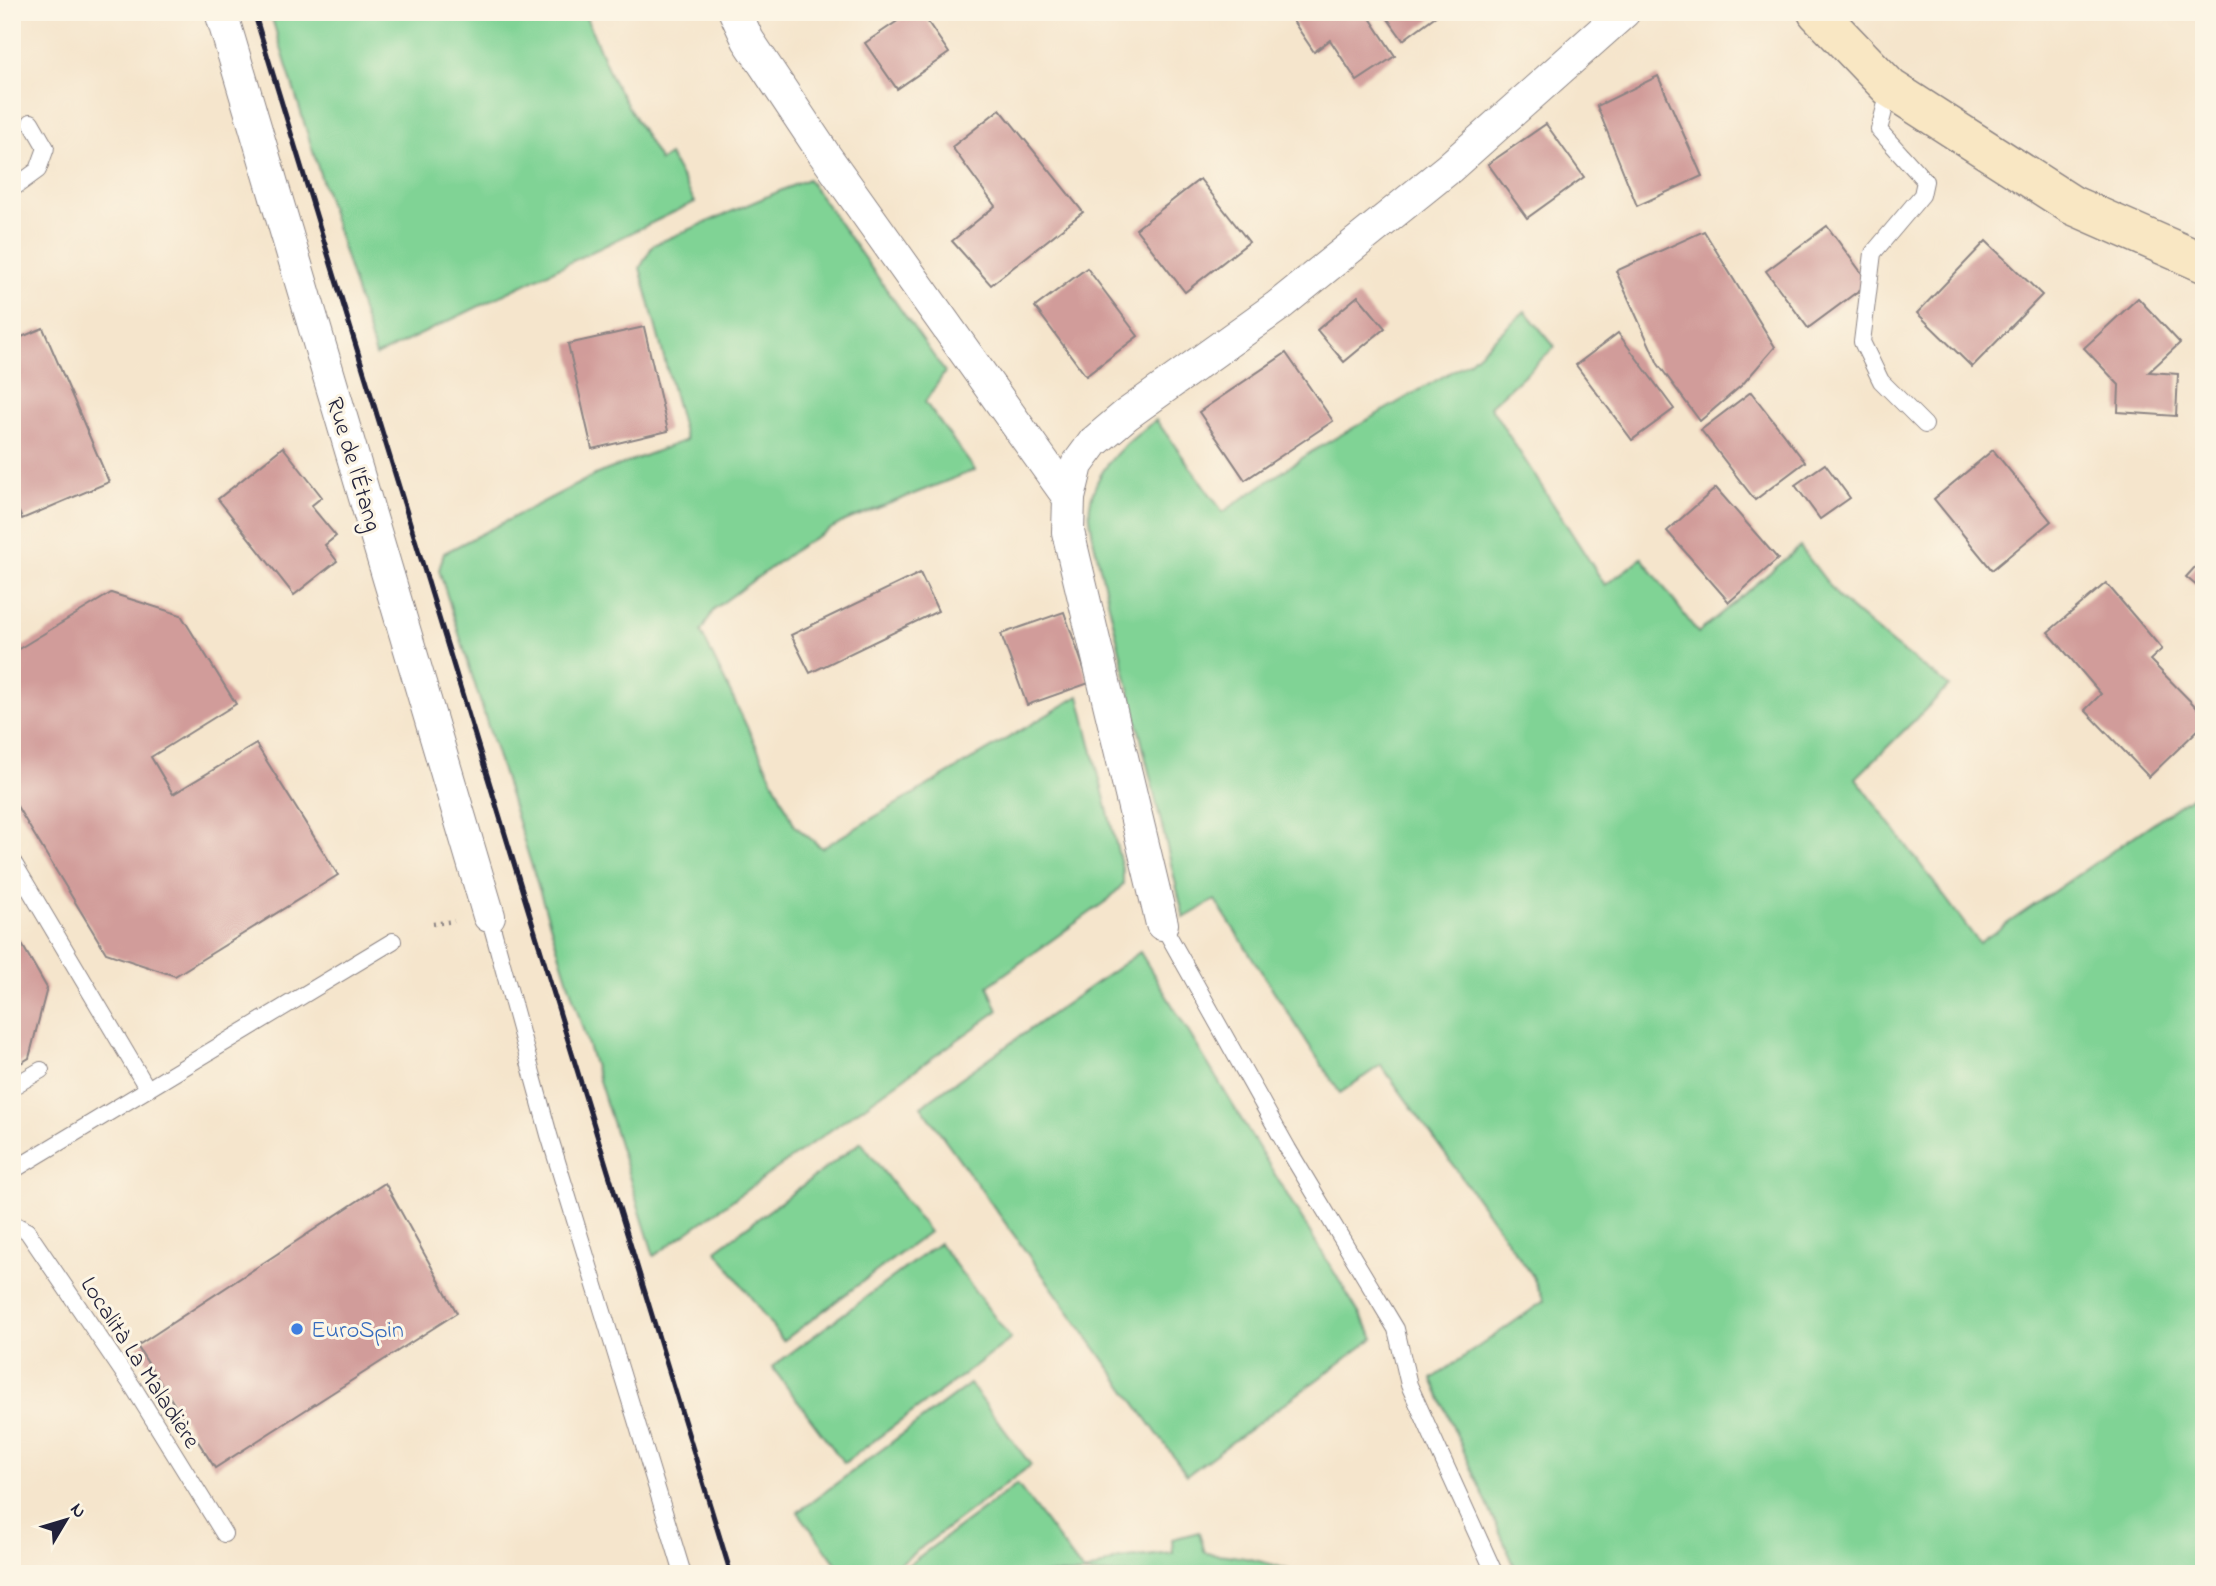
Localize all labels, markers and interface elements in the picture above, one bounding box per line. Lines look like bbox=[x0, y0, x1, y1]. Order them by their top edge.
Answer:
street label: Rue de l'Étang bbox=[316, 393, 390, 536]
street label: Località La Maladière bbox=[70, 1271, 208, 1456]
place label: EuroSpin bbox=[311, 1314, 404, 1349]
marker: EuroSpin bbox=[289, 1321, 305, 1337]
north arrow bbox=[32, 1484, 102, 1554]
text: N bbox=[63, 1498, 92, 1525]

